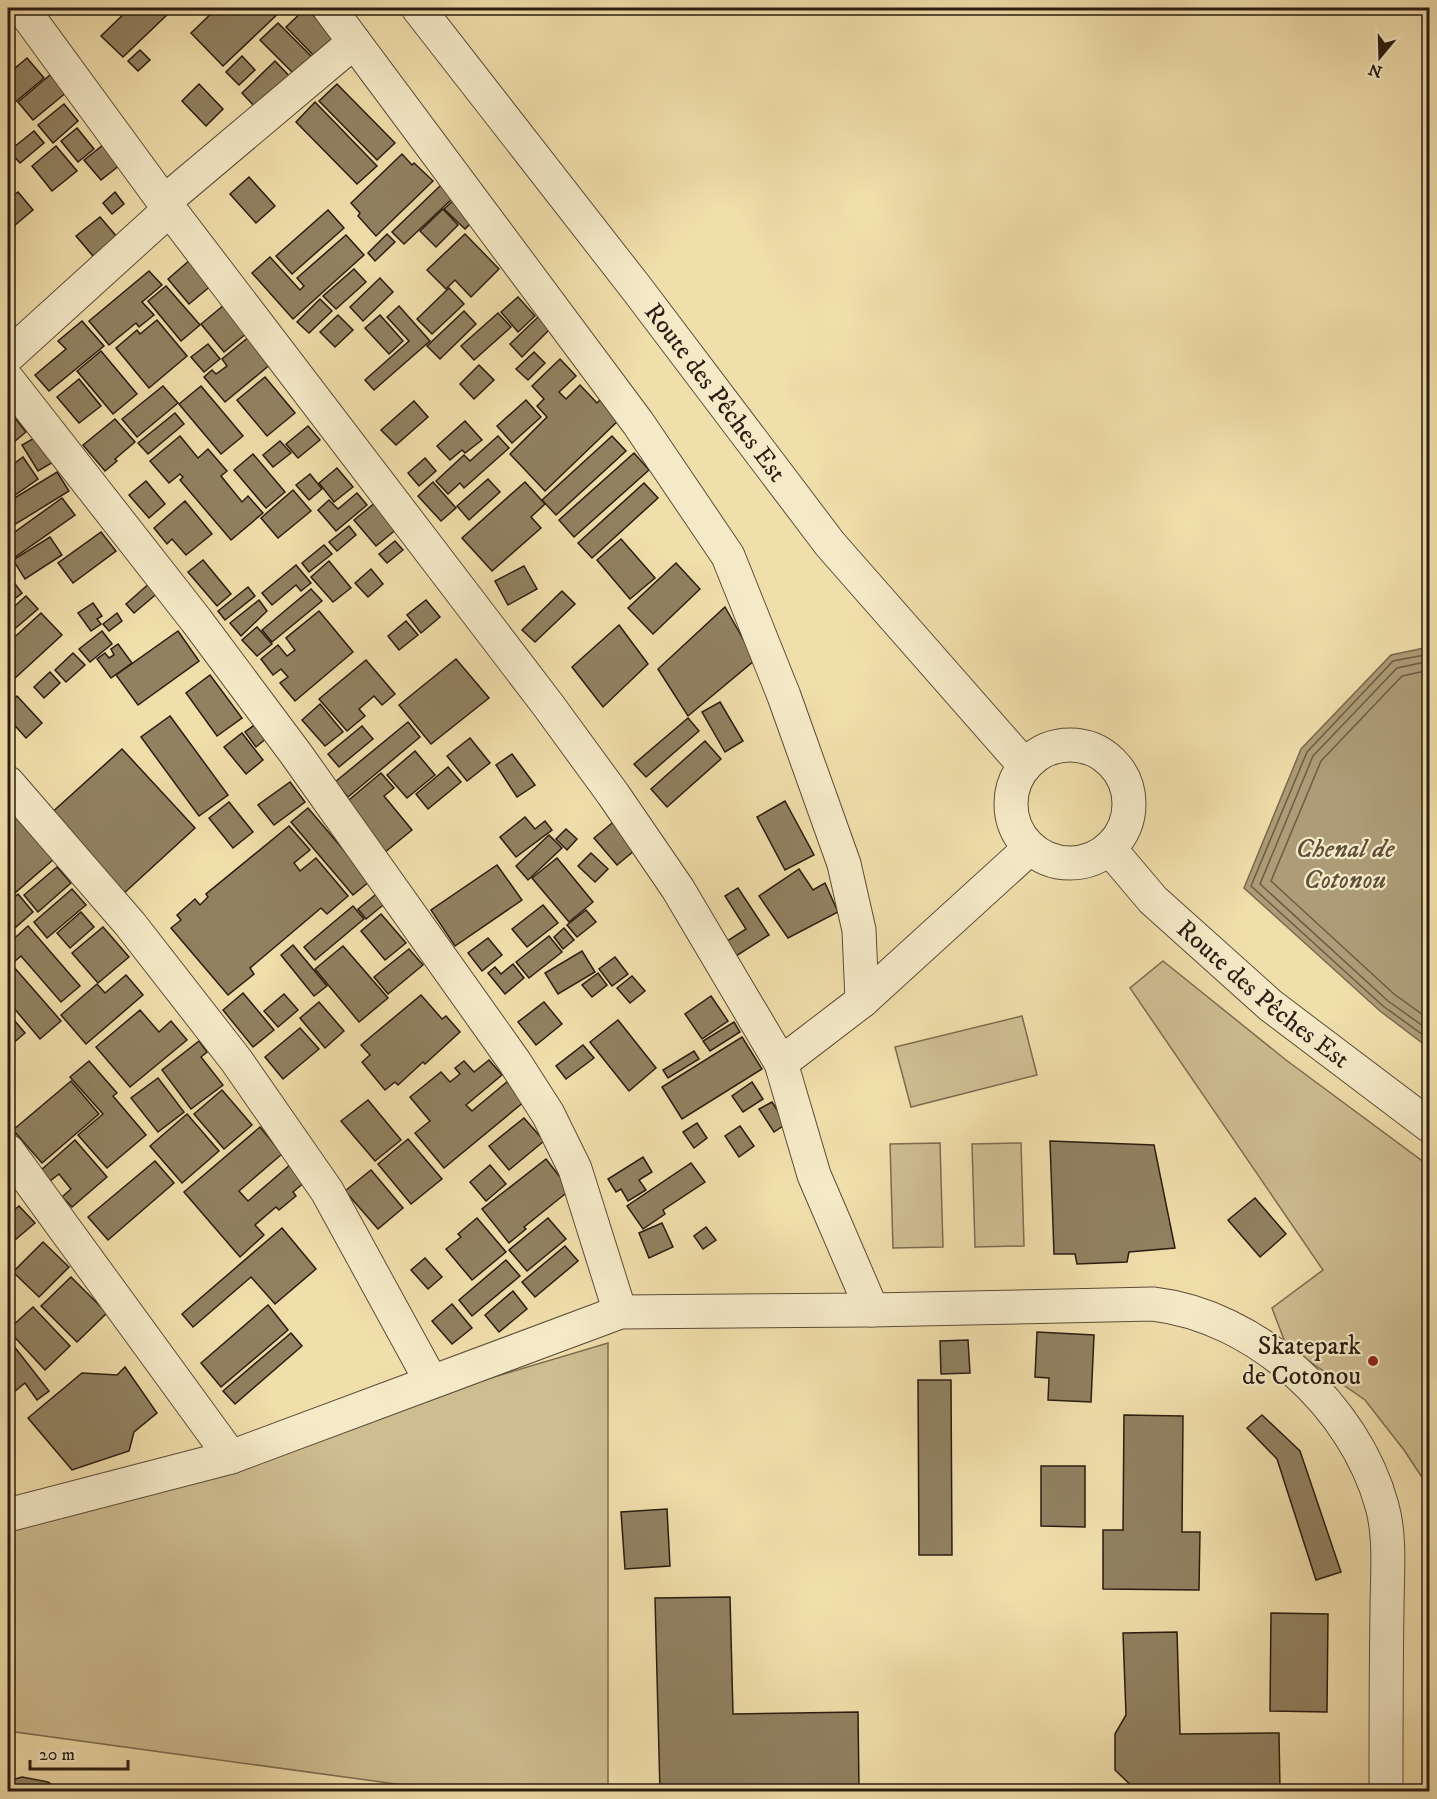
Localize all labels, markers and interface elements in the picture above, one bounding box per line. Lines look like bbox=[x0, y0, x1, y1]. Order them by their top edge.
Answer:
north arrow bbox=[1350, 27, 1410, 87]
text: N bbox=[1366, 59, 1385, 82]
street label: Route des Pêches Est bbox=[637, 296, 794, 488]
water label: Chenal de Cotonou bbox=[1296, 832, 1395, 897]
street label: Route des Pêches Est bbox=[1169, 912, 1356, 1076]
place label: Skatepark de Cotonou bbox=[1242, 1330, 1361, 1393]
marker: Skatepark de Cotonou bbox=[1366, 1354, 1380, 1368]
scale bar bbox=[30, 1733, 128, 1771]
text: 20 m bbox=[39, 1744, 75, 1766]

